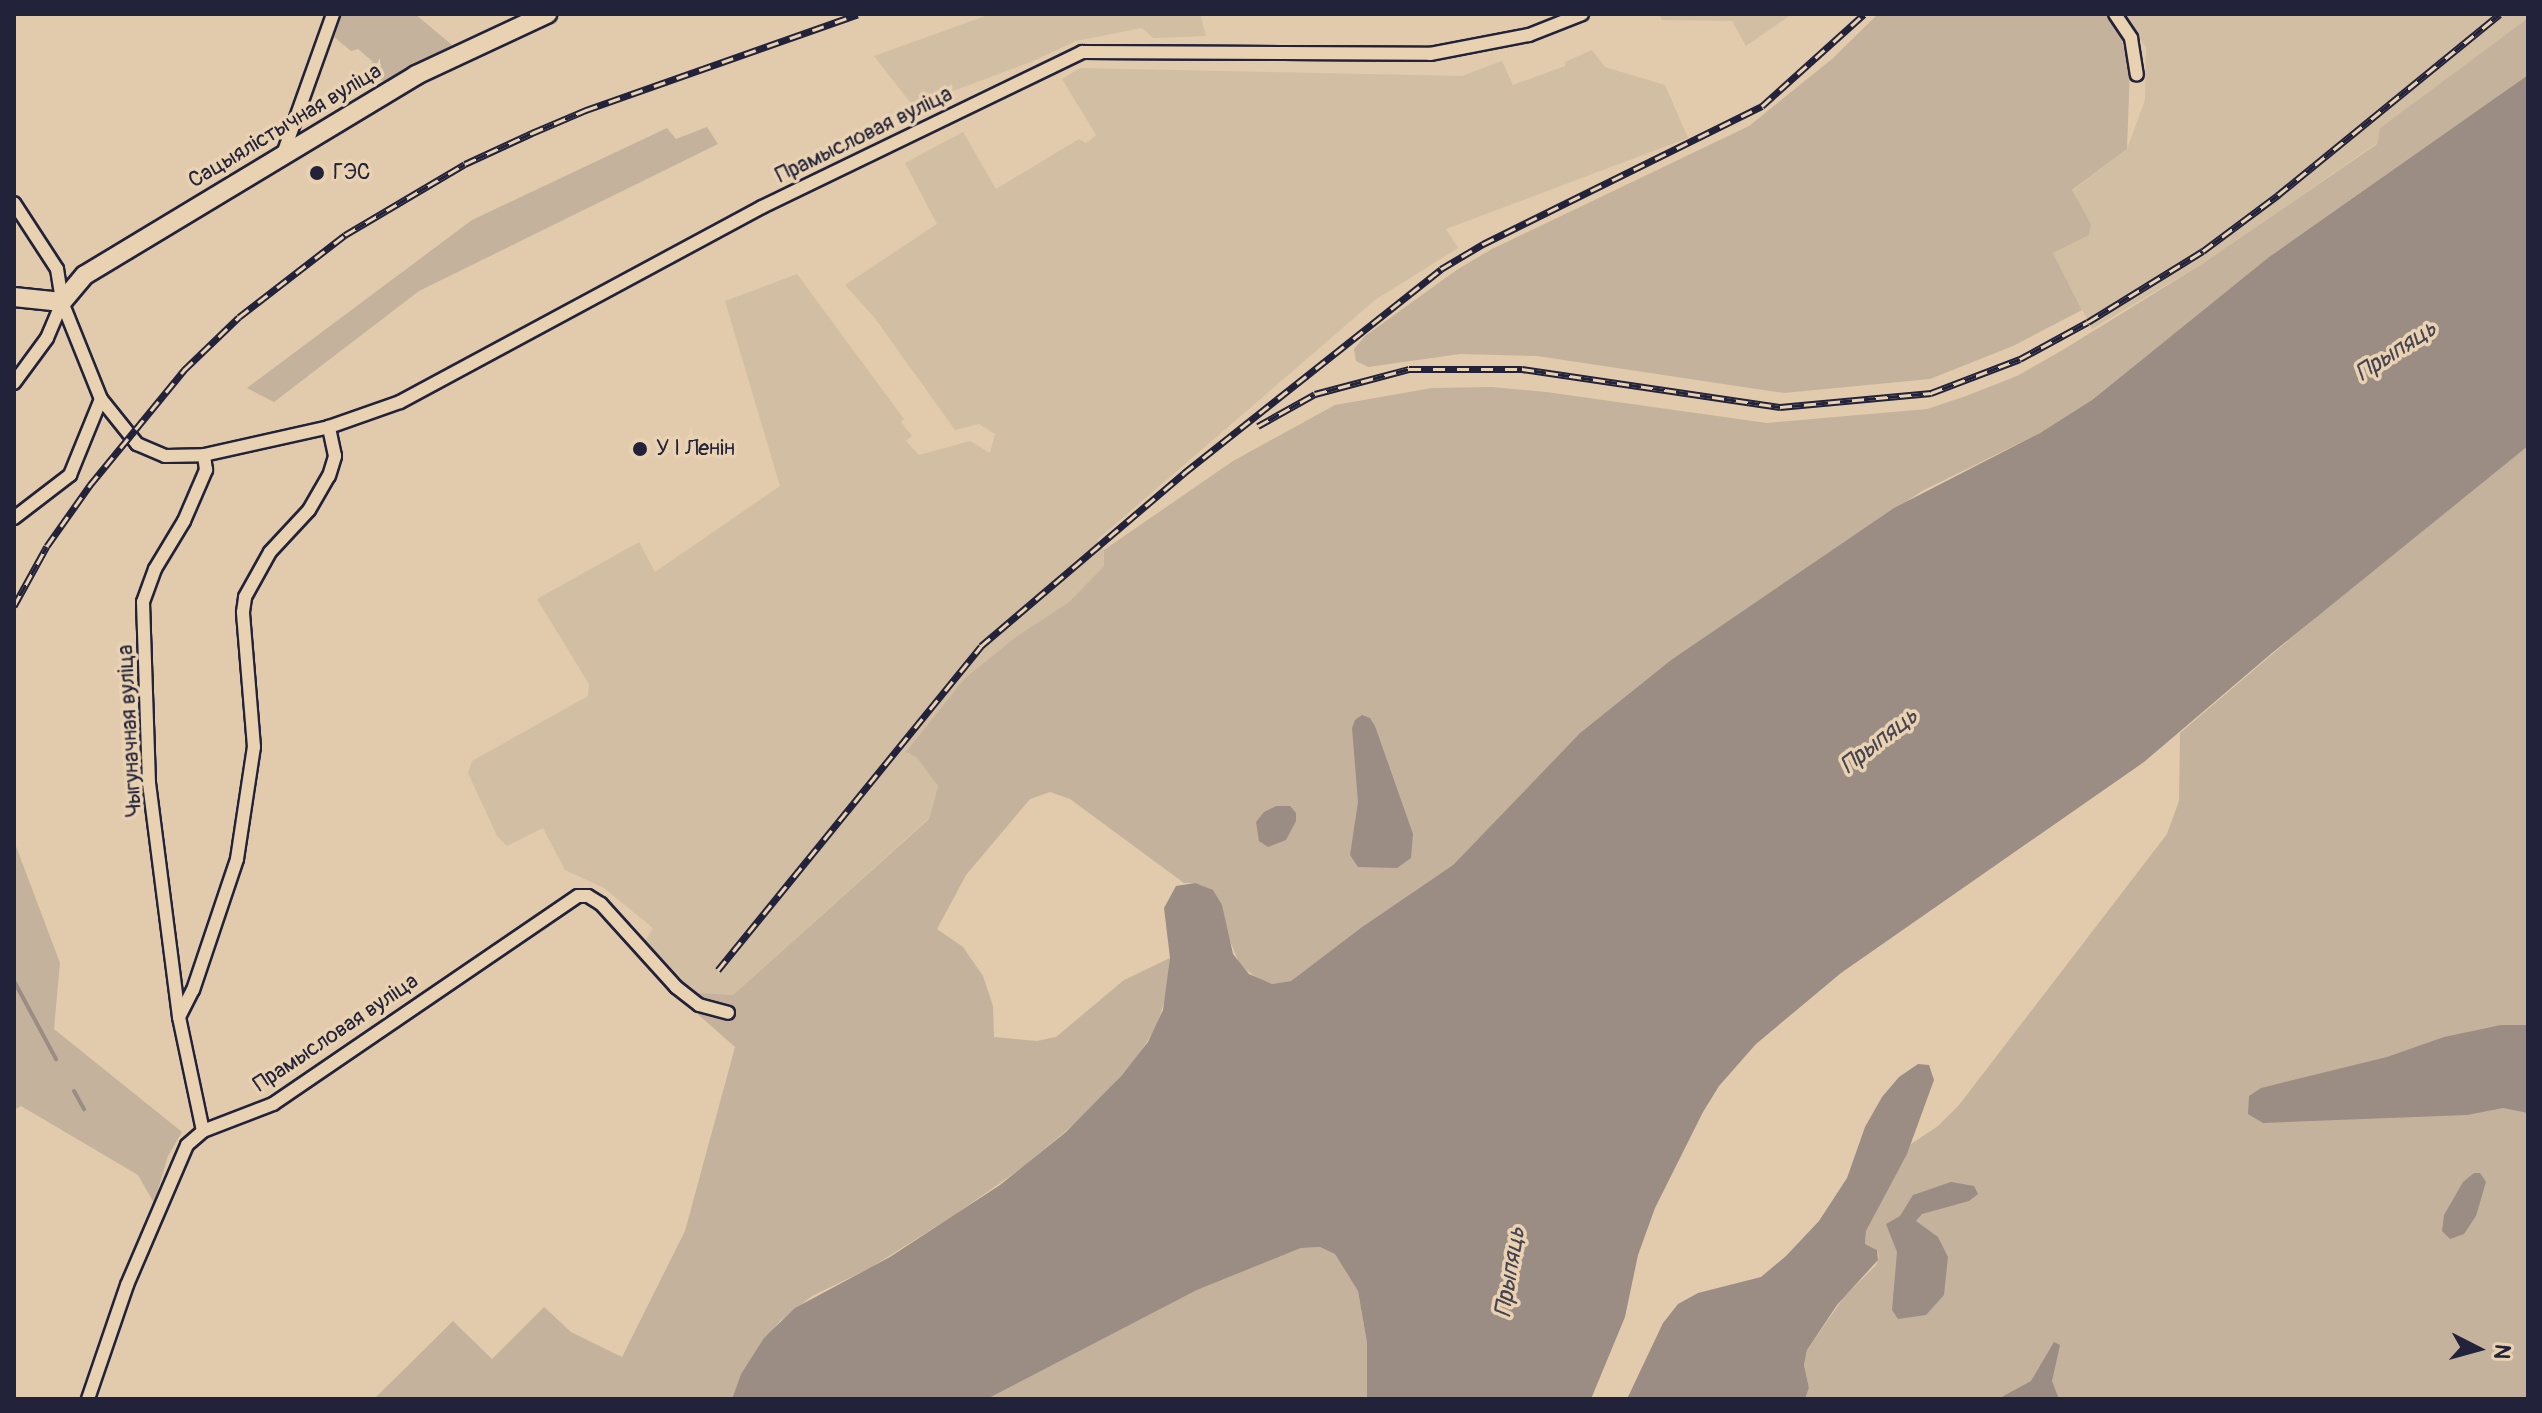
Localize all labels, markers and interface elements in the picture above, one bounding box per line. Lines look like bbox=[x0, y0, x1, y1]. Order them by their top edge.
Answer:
street label: Сацыялістычная вуліца bbox=[184, 58, 386, 194]
street label: Прамысловая вуліца bbox=[772, 81, 956, 189]
place label: ГЭС bbox=[333, 160, 370, 186]
marker: ГЭС bbox=[308, 164, 326, 182]
water label: Прыпяць bbox=[2350, 314, 2442, 388]
place label: У І Ленін bbox=[656, 436, 735, 462]
marker: У І Ленін bbox=[631, 440, 649, 458]
street label: Чыгуначная вуліца bbox=[112, 644, 148, 818]
water label: Прыпяць bbox=[1834, 702, 1924, 780]
street label: Прамысловая вуліца bbox=[249, 968, 423, 1098]
water label: Прыпяць bbox=[1489, 1225, 1531, 1319]
north arrow bbox=[2438, 1309, 2518, 1389]
text: N bbox=[2487, 1343, 2517, 1360]

